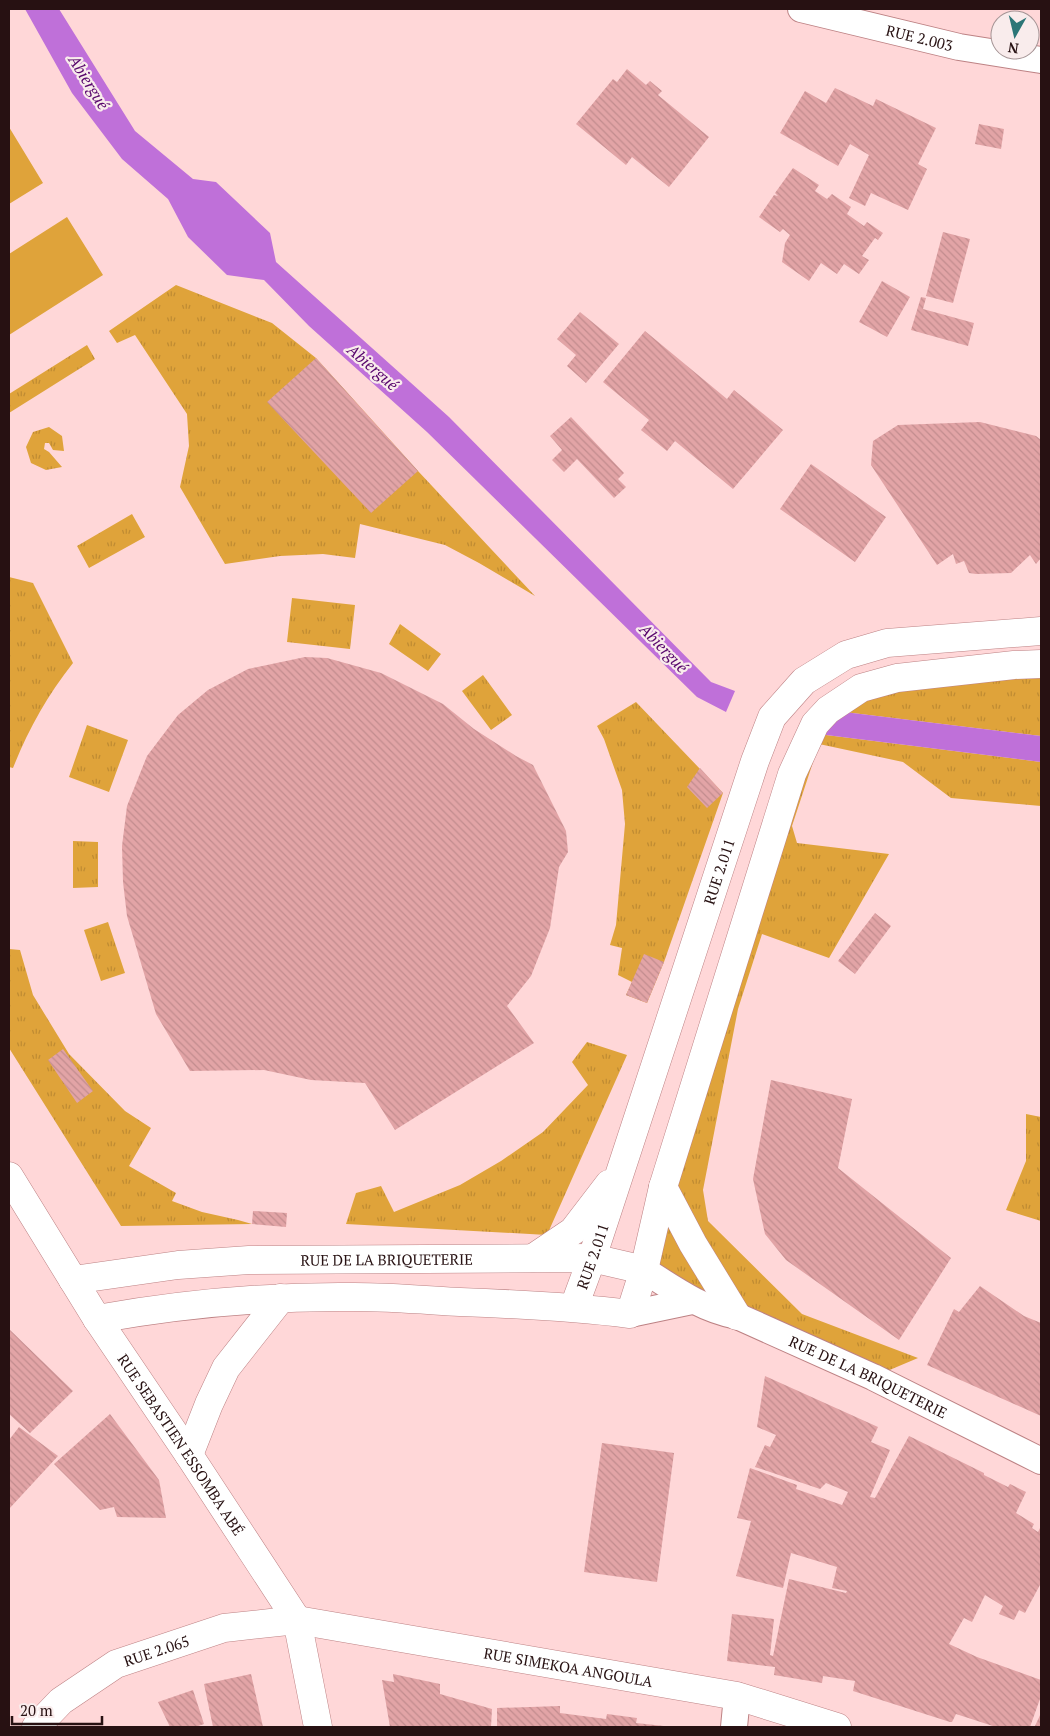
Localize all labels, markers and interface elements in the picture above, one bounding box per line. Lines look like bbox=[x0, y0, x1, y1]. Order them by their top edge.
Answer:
north arrow bbox=[990, 10, 1040, 60]
street label: RUE 2.003 bbox=[884, 20, 955, 55]
text: N bbox=[1006, 38, 1020, 59]
water label: Abiergué bbox=[63, 50, 115, 114]
water label: Abiergué bbox=[342, 338, 404, 396]
water label: Abiergué bbox=[634, 618, 694, 678]
street label: RUE 2.011 bbox=[699, 836, 739, 907]
street label: RUE 2.011 bbox=[571, 1221, 613, 1292]
street label: RUE DE LA BRIQUETERIE bbox=[300, 1249, 473, 1270]
street label: RUE DE LA BRIQUETERIE bbox=[786, 1331, 951, 1423]
street label: RUE SEBASTIEN ESSOMBA ABÉ bbox=[113, 1350, 249, 1539]
street label: RUE 2.065 bbox=[121, 1630, 192, 1671]
street label: RUE SIMEKOA ANGOULA bbox=[482, 1642, 655, 1691]
scale bar bbox=[12, 1694, 102, 1726]
text: 20 m bbox=[20, 1700, 53, 1720]

